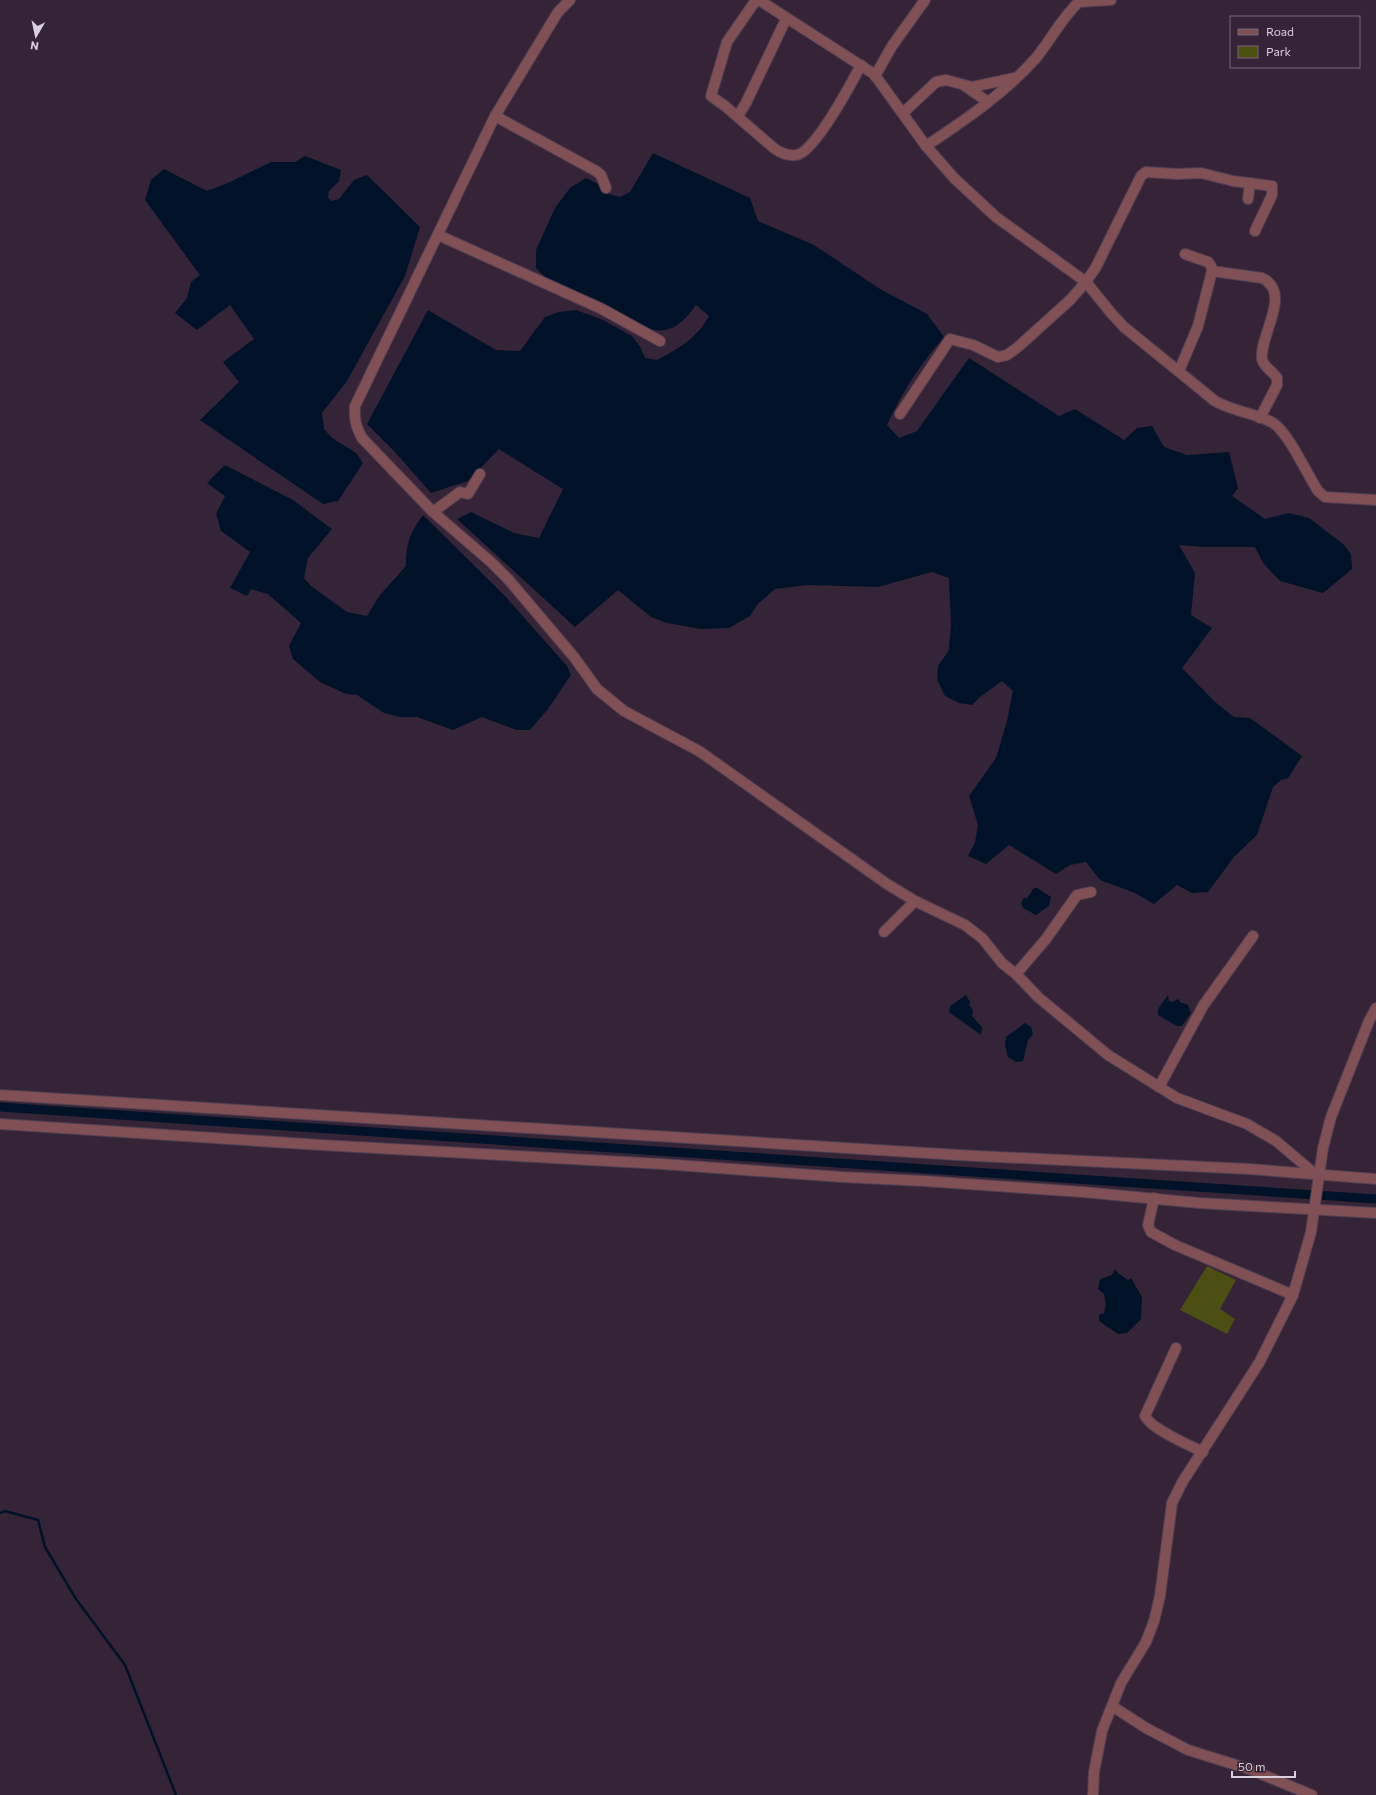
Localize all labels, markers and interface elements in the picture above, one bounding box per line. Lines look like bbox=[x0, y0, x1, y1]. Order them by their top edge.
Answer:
north arrow bbox=[16, 16, 56, 56]
legend bbox=[1230, 16, 1360, 68]
text: Road bbox=[1266, 24, 1294, 38]
text: N bbox=[29, 39, 39, 53]
text: Park bbox=[1266, 44, 1292, 58]
scale bar bbox=[1232, 1753, 1295, 1779]
text: 50 m bbox=[1238, 1759, 1266, 1773]

